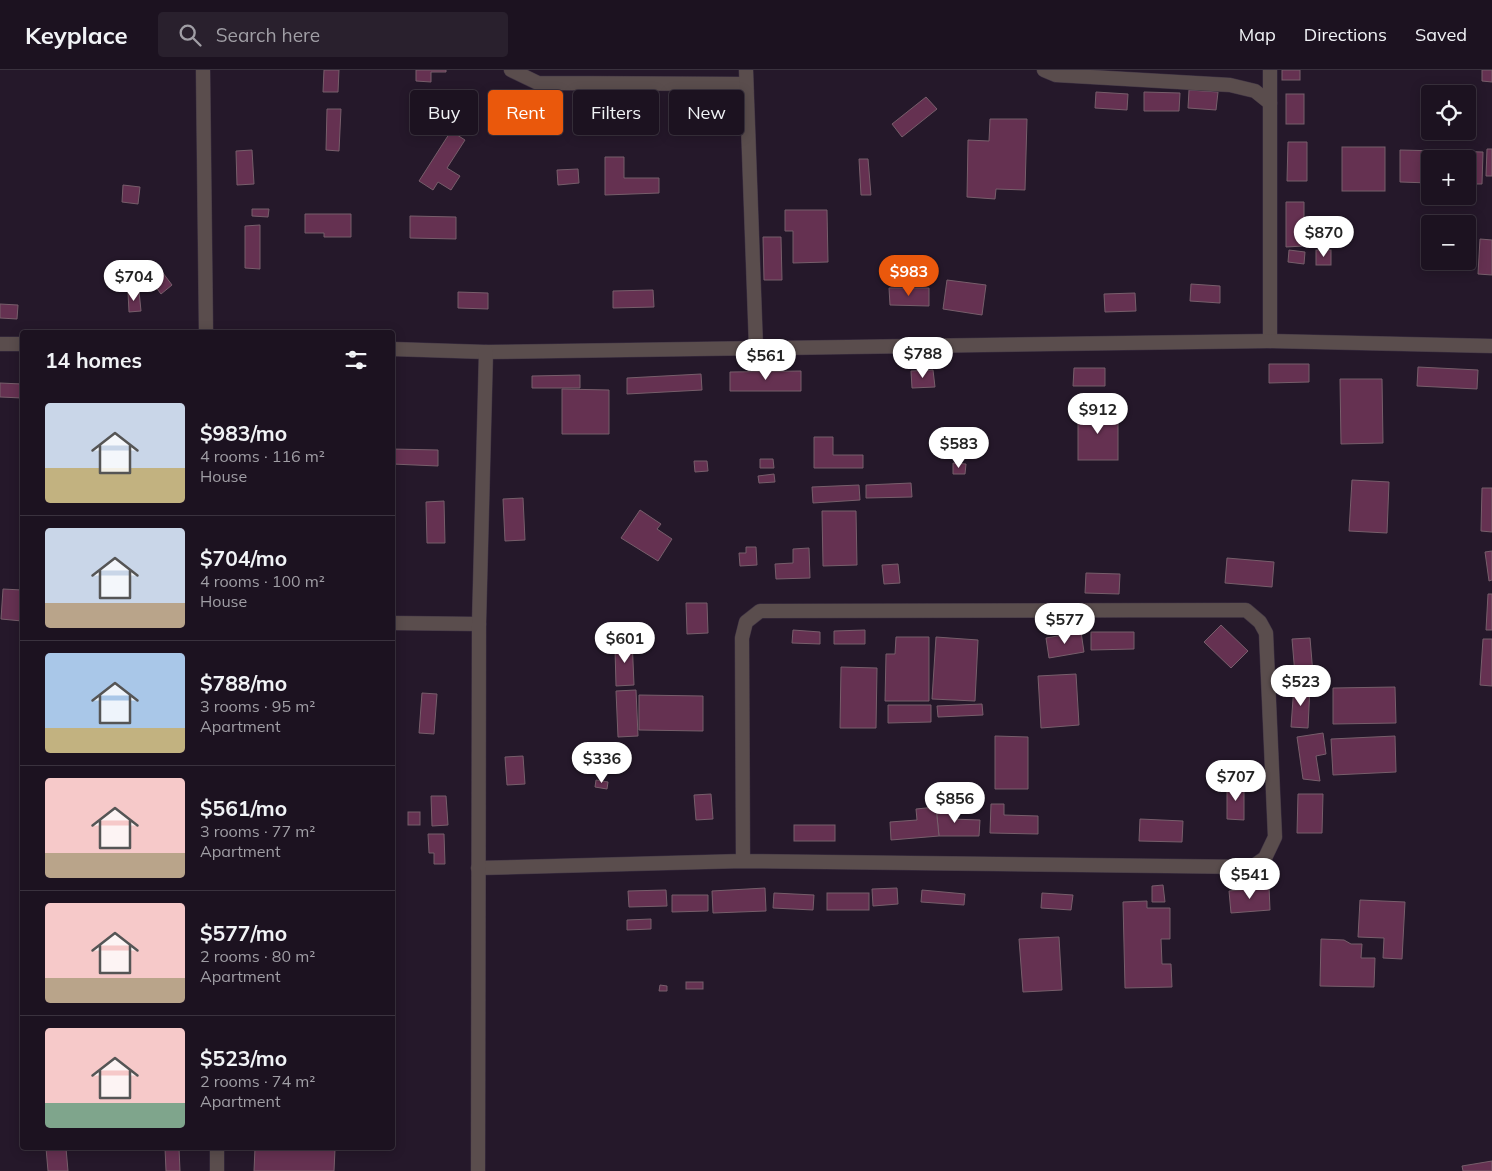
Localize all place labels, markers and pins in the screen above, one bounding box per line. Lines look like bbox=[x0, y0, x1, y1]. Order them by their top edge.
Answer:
pin: $870 bbox=[1294, 216, 1354, 258]
pin: $983 bbox=[879, 254, 939, 297]
pin: $704 bbox=[104, 260, 164, 302]
pin: $788 bbox=[893, 336, 953, 379]
pin: $561 bbox=[736, 338, 796, 381]
pin: $912 bbox=[1068, 392, 1128, 435]
pin: $583 bbox=[929, 426, 989, 469]
pin: $577 bbox=[1035, 602, 1095, 645]
pin: $601 bbox=[595, 622, 655, 664]
pin: $523 bbox=[1271, 664, 1331, 707]
pin: $336 bbox=[572, 742, 632, 784]
pin: $707 bbox=[1206, 760, 1266, 802]
pin: $856 bbox=[925, 782, 985, 824]
pin: $541 bbox=[1220, 858, 1280, 900]

